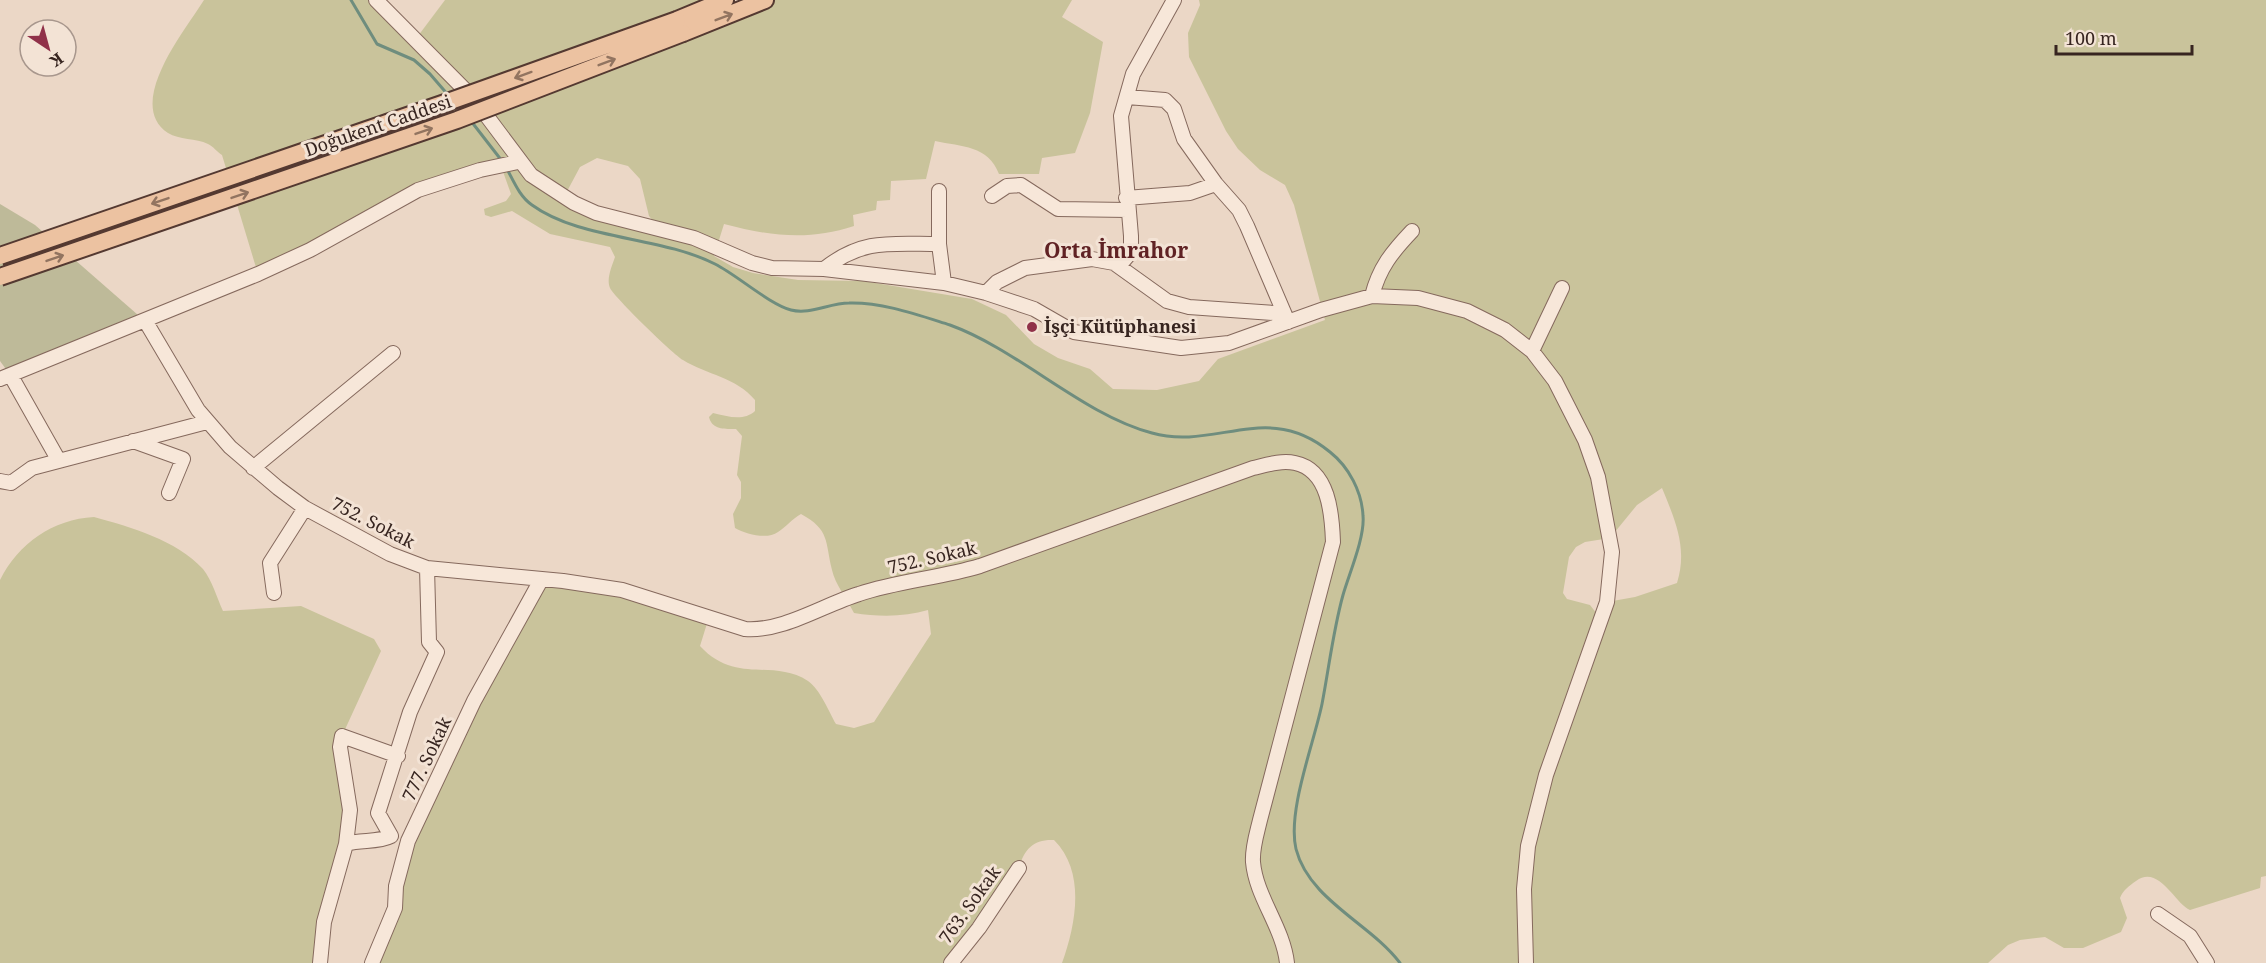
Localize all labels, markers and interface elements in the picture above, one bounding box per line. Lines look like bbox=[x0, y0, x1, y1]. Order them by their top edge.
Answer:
one-way arrow bbox=[714, 11, 733, 22]
north arrow bbox=[18, 18, 78, 78]
scale bar bbox=[2056, 18, 2192, 56]
text: 100 m bbox=[2065, 26, 2117, 50]
text: K bbox=[45, 48, 68, 73]
one-way arrow bbox=[597, 56, 615, 67]
one-way arrow bbox=[514, 71, 533, 82]
street label: Doğukent Caddesi bbox=[301, 89, 455, 161]
one-way arrow bbox=[414, 125, 433, 136]
one-way arrow bbox=[230, 188, 249, 199]
one-way arrow bbox=[151, 196, 170, 207]
district label: Orta İmrahor bbox=[1044, 236, 1188, 264]
one-way arrow bbox=[45, 252, 64, 263]
place label: İşçi Kütüphanesi bbox=[1044, 314, 1197, 338]
marker: İşçi Kütüphanesi bbox=[1025, 320, 1039, 334]
street label: 752. Sokak bbox=[328, 491, 420, 554]
street label: 752. Sokak bbox=[885, 535, 979, 579]
street label: 777. Sokak bbox=[396, 712, 456, 805]
street label: 763. Sokak bbox=[933, 860, 1006, 948]

